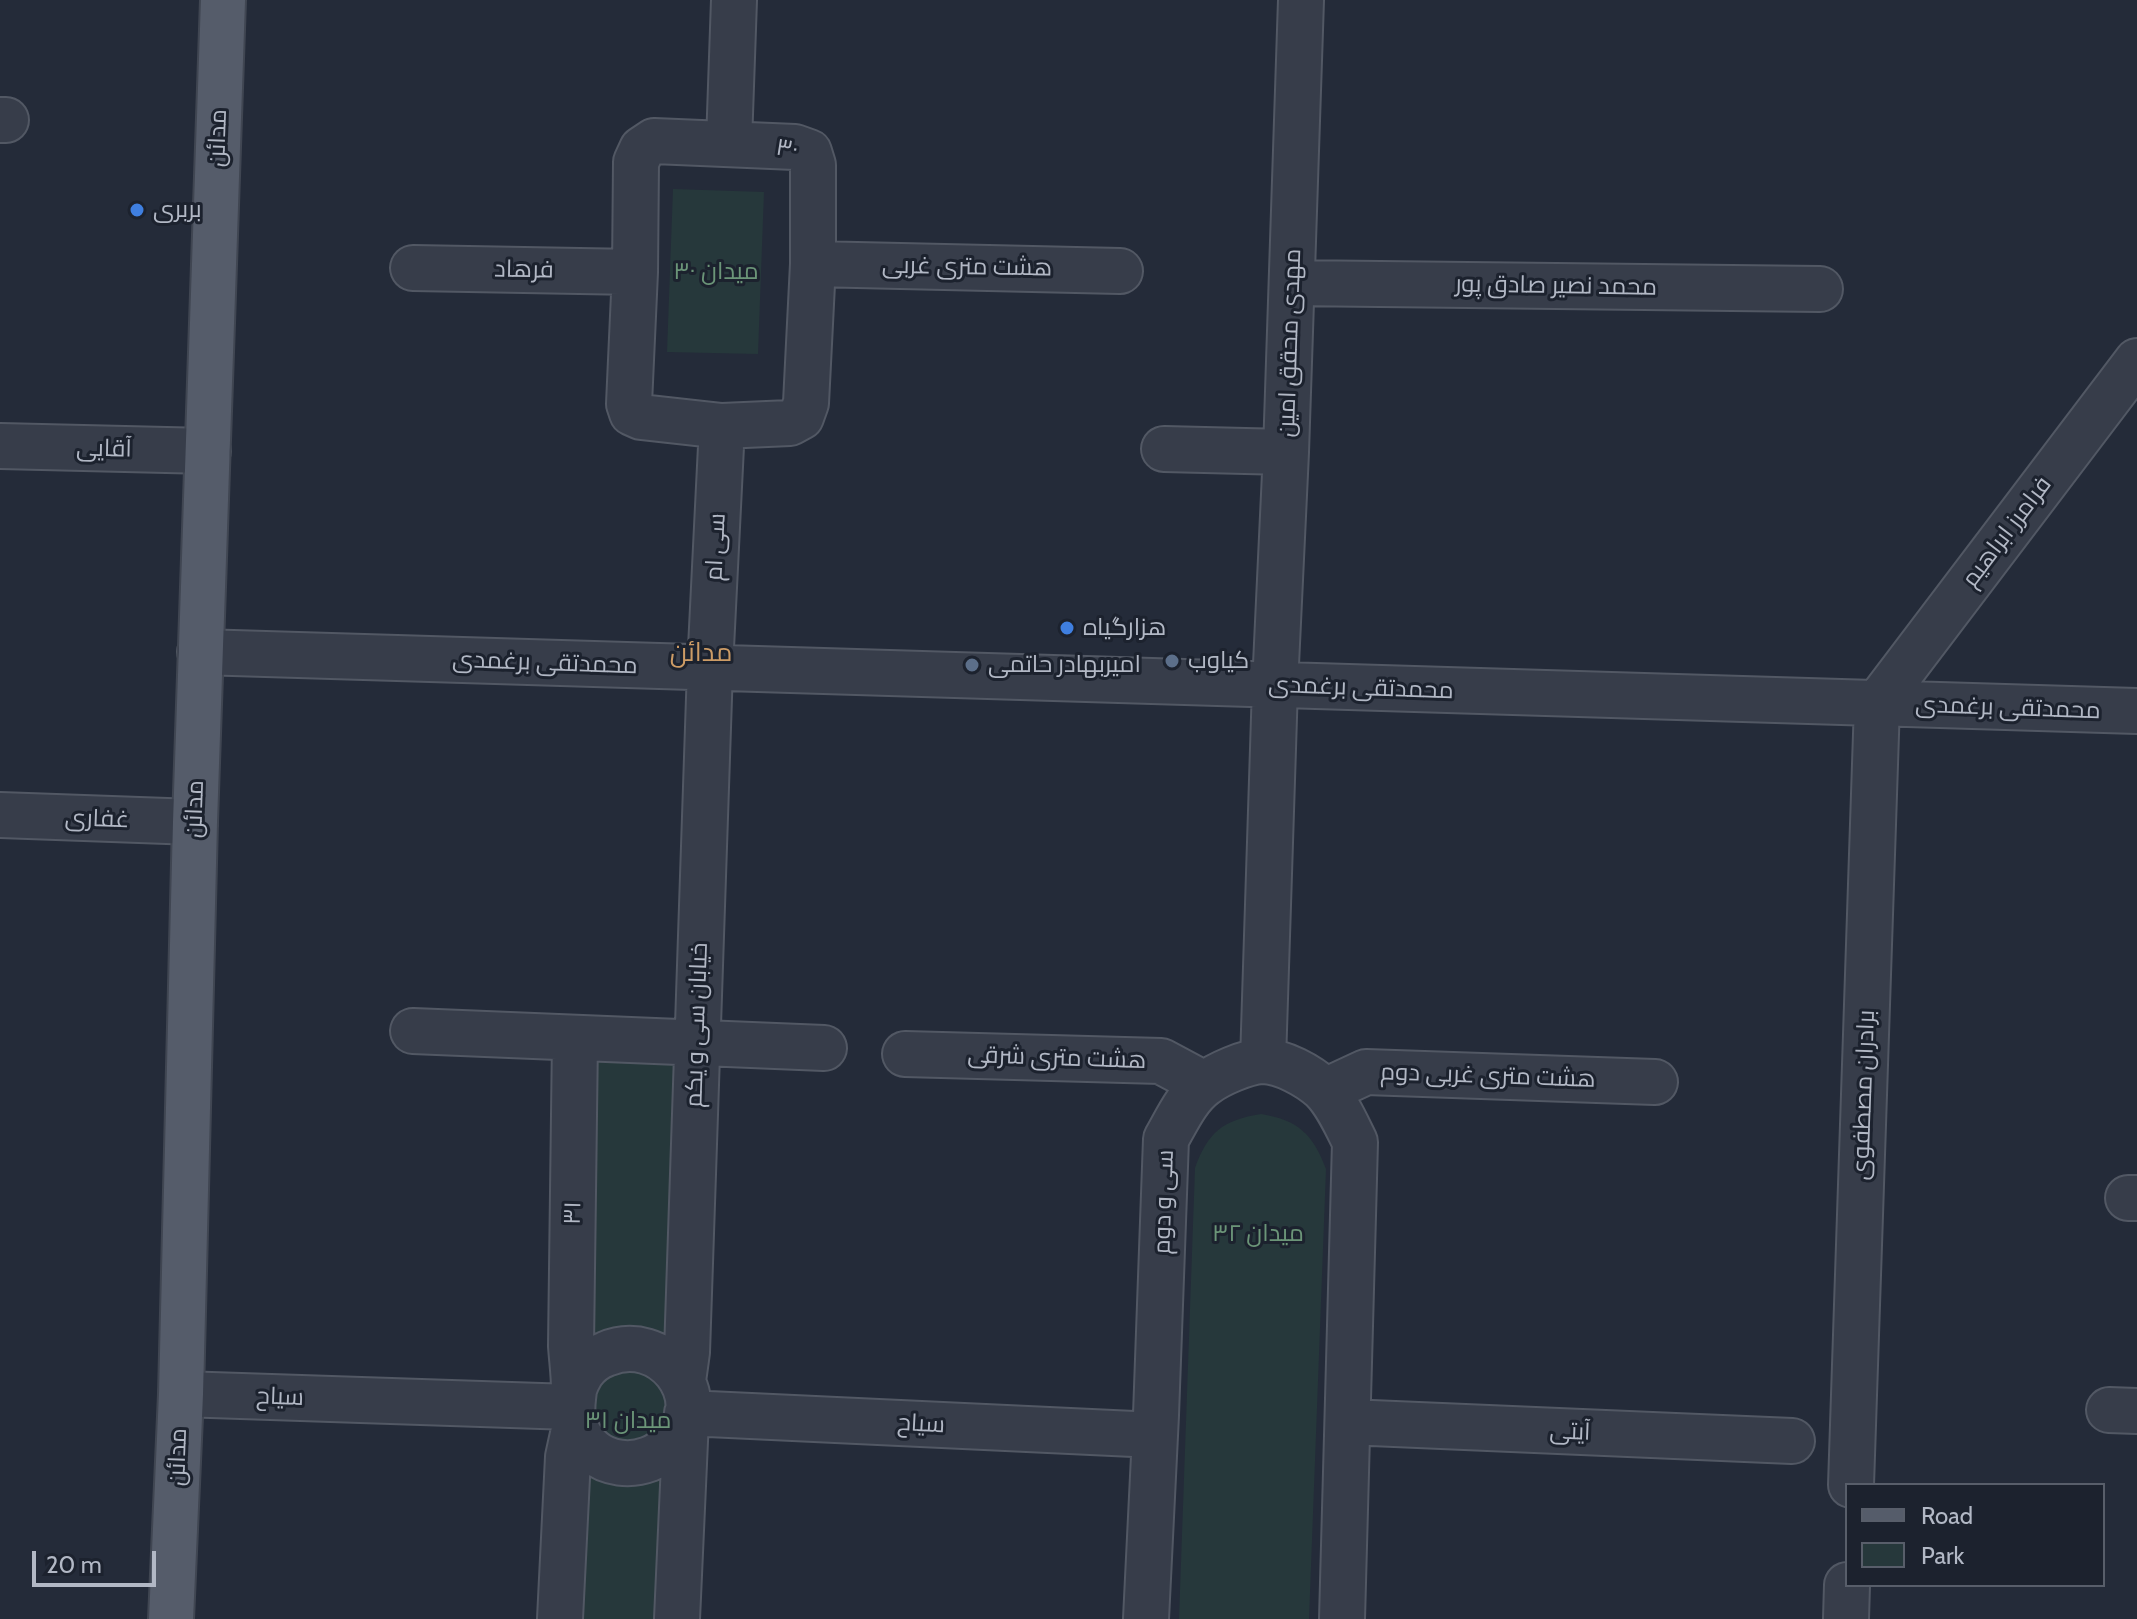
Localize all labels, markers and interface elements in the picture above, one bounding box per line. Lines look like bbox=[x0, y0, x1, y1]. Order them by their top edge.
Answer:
street label: مدائن bbox=[203, 109, 233, 167]
street label: ۳۰ bbox=[774, 133, 800, 165]
place label: بربری bbox=[153, 196, 202, 224]
marker: بربری bbox=[128, 201, 146, 219]
street label: مهدی محقق امین bbox=[1272, 248, 1308, 438]
street label: هشت متری غربی bbox=[882, 251, 1052, 283]
street label: فرهاد bbox=[494, 255, 554, 285]
park label: میدان ۳۰ bbox=[673, 258, 759, 286]
street label: محمد نصیر صادق پور bbox=[1455, 270, 1657, 302]
street label: آقایی bbox=[76, 434, 132, 464]
street label: فرامرز ابراهیم bbox=[1956, 471, 2058, 593]
street label: سی ام bbox=[700, 512, 732, 582]
place label: هزارگیاه bbox=[1083, 614, 1166, 642]
marker: هزارگیاه bbox=[1058, 619, 1076, 637]
district label: مدائن bbox=[670, 637, 732, 669]
street label: محمدتقی برغمدی bbox=[452, 645, 638, 681]
place label: کیاوب bbox=[1188, 647, 1249, 675]
place label: امیربهادر حاتمی bbox=[988, 651, 1141, 679]
marker: کیاوب bbox=[1163, 652, 1181, 670]
marker: امیربهادر حاتمی bbox=[963, 656, 981, 674]
street label: محمدتقی برغمدی bbox=[1268, 670, 1454, 706]
street label: محمدتقی برغمدی bbox=[1915, 690, 2101, 726]
street label: مدائن bbox=[180, 780, 210, 838]
street label: غفاری bbox=[64, 803, 130, 835]
street label: خیابان سی و یکم bbox=[680, 942, 714, 1108]
street label: برادران مصطفوی bbox=[1847, 1009, 1881, 1181]
street label: هشت متری شرقی bbox=[967, 1040, 1147, 1076]
street label: هشت متری غربی دوم bbox=[1380, 1058, 1596, 1094]
street label: سی و دوم bbox=[1148, 1149, 1180, 1255]
street label: ۳۱ bbox=[558, 1201, 588, 1225]
park label: میدان ۳۲ bbox=[1212, 1220, 1304, 1248]
street label: سیاح bbox=[256, 1382, 304, 1412]
park label: میدان ۳۱ bbox=[585, 1407, 671, 1435]
street label: سیاح bbox=[896, 1408, 946, 1440]
street label: آیتی bbox=[1549, 1417, 1591, 1447]
street label: مدائن bbox=[163, 1428, 193, 1486]
legend bbox=[1845, 1483, 2105, 1587]
text: Road bbox=[1921, 1501, 1973, 1530]
scale bar bbox=[36, 1535, 160, 1585]
text: Park bbox=[1921, 1541, 1964, 1570]
text: 20 m bbox=[46, 1550, 102, 1579]

